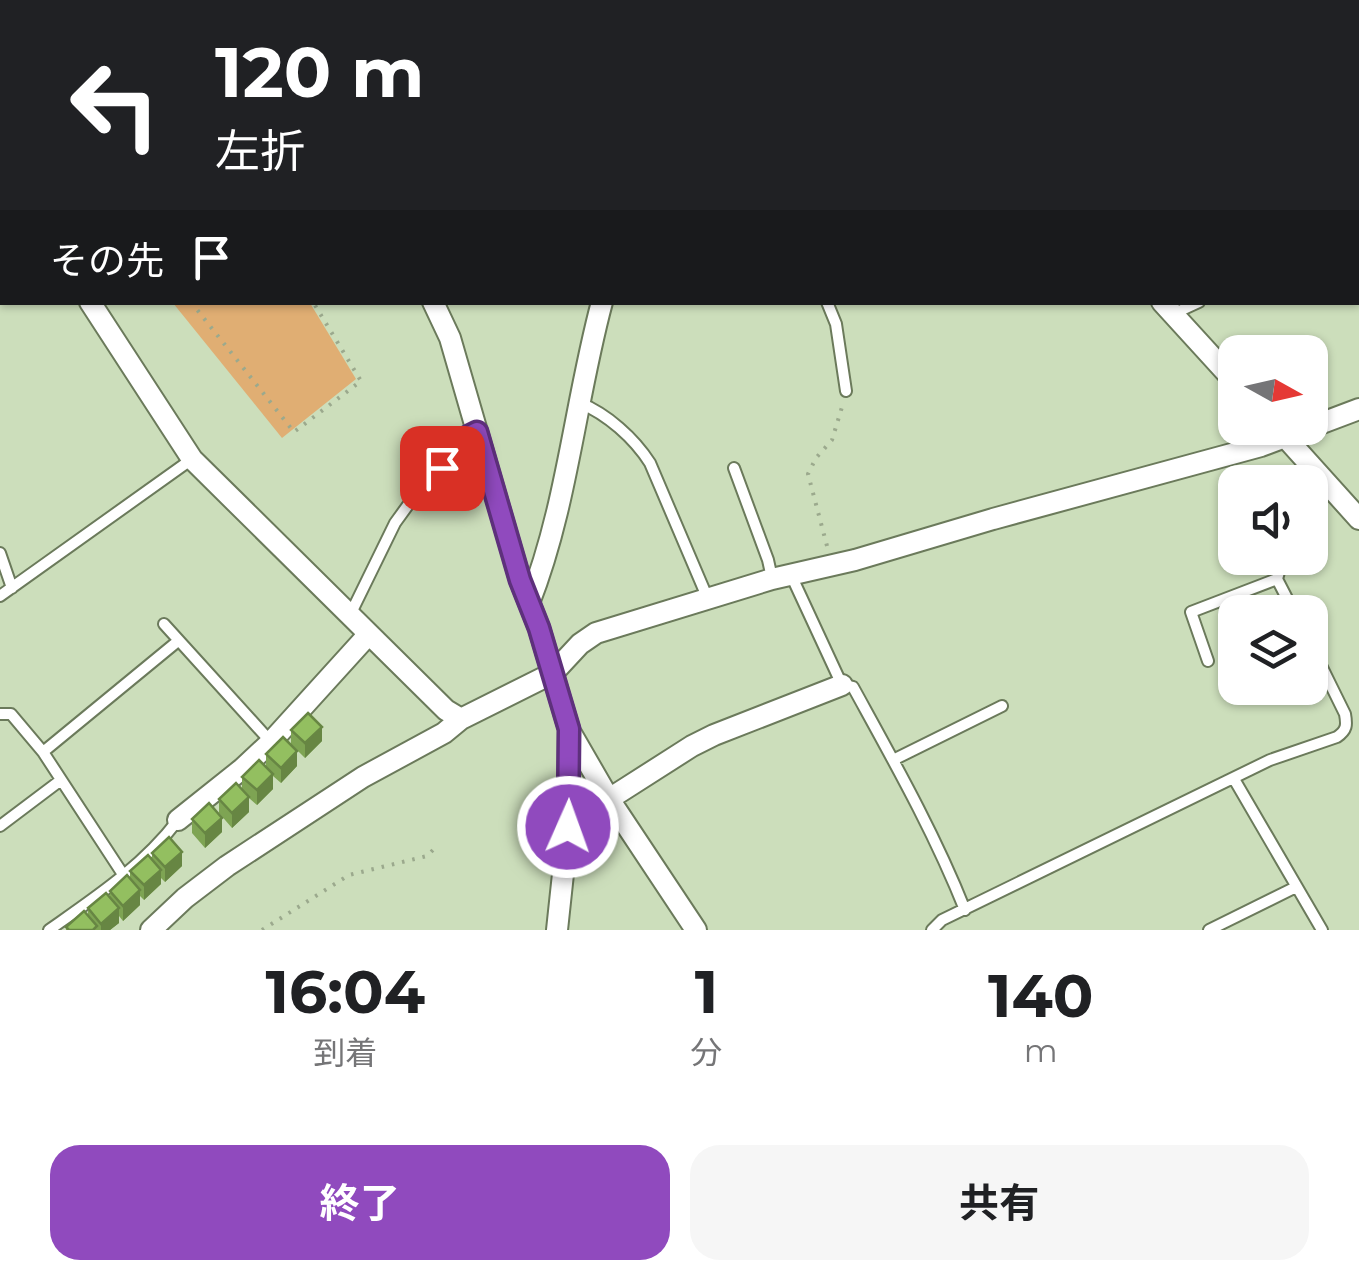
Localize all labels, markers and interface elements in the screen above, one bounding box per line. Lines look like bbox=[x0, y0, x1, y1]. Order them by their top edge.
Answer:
text: 120 m bbox=[215, 29, 425, 115]
icon: left bbox=[50, 40, 180, 170]
text: 左折 bbox=[215, 123, 305, 178]
icon: arrive bbox=[184, 230, 239, 285]
text: その先 bbox=[50, 237, 164, 284]
north arrow bbox=[1218, 335, 1328, 445]
map controls bbox=[1218, 335, 1328, 705]
pin bbox=[400, 426, 485, 511]
icon: arrive bbox=[415, 441, 470, 496]
button: sound bbox=[1218, 465, 1328, 575]
button: layers bbox=[1218, 595, 1328, 705]
position arrow bbox=[516, 775, 620, 879]
text: 16:04 bbox=[265, 955, 425, 1028]
text: 1 bbox=[695, 955, 718, 1028]
text: 140 bbox=[988, 959, 1094, 1032]
text: m bbox=[1024, 1031, 1058, 1070]
text: 到着 bbox=[313, 1033, 377, 1072]
text: 分 bbox=[690, 1033, 722, 1072]
button: 終了 bbox=[50, 1145, 670, 1260]
button: 共有 bbox=[690, 1145, 1309, 1260]

